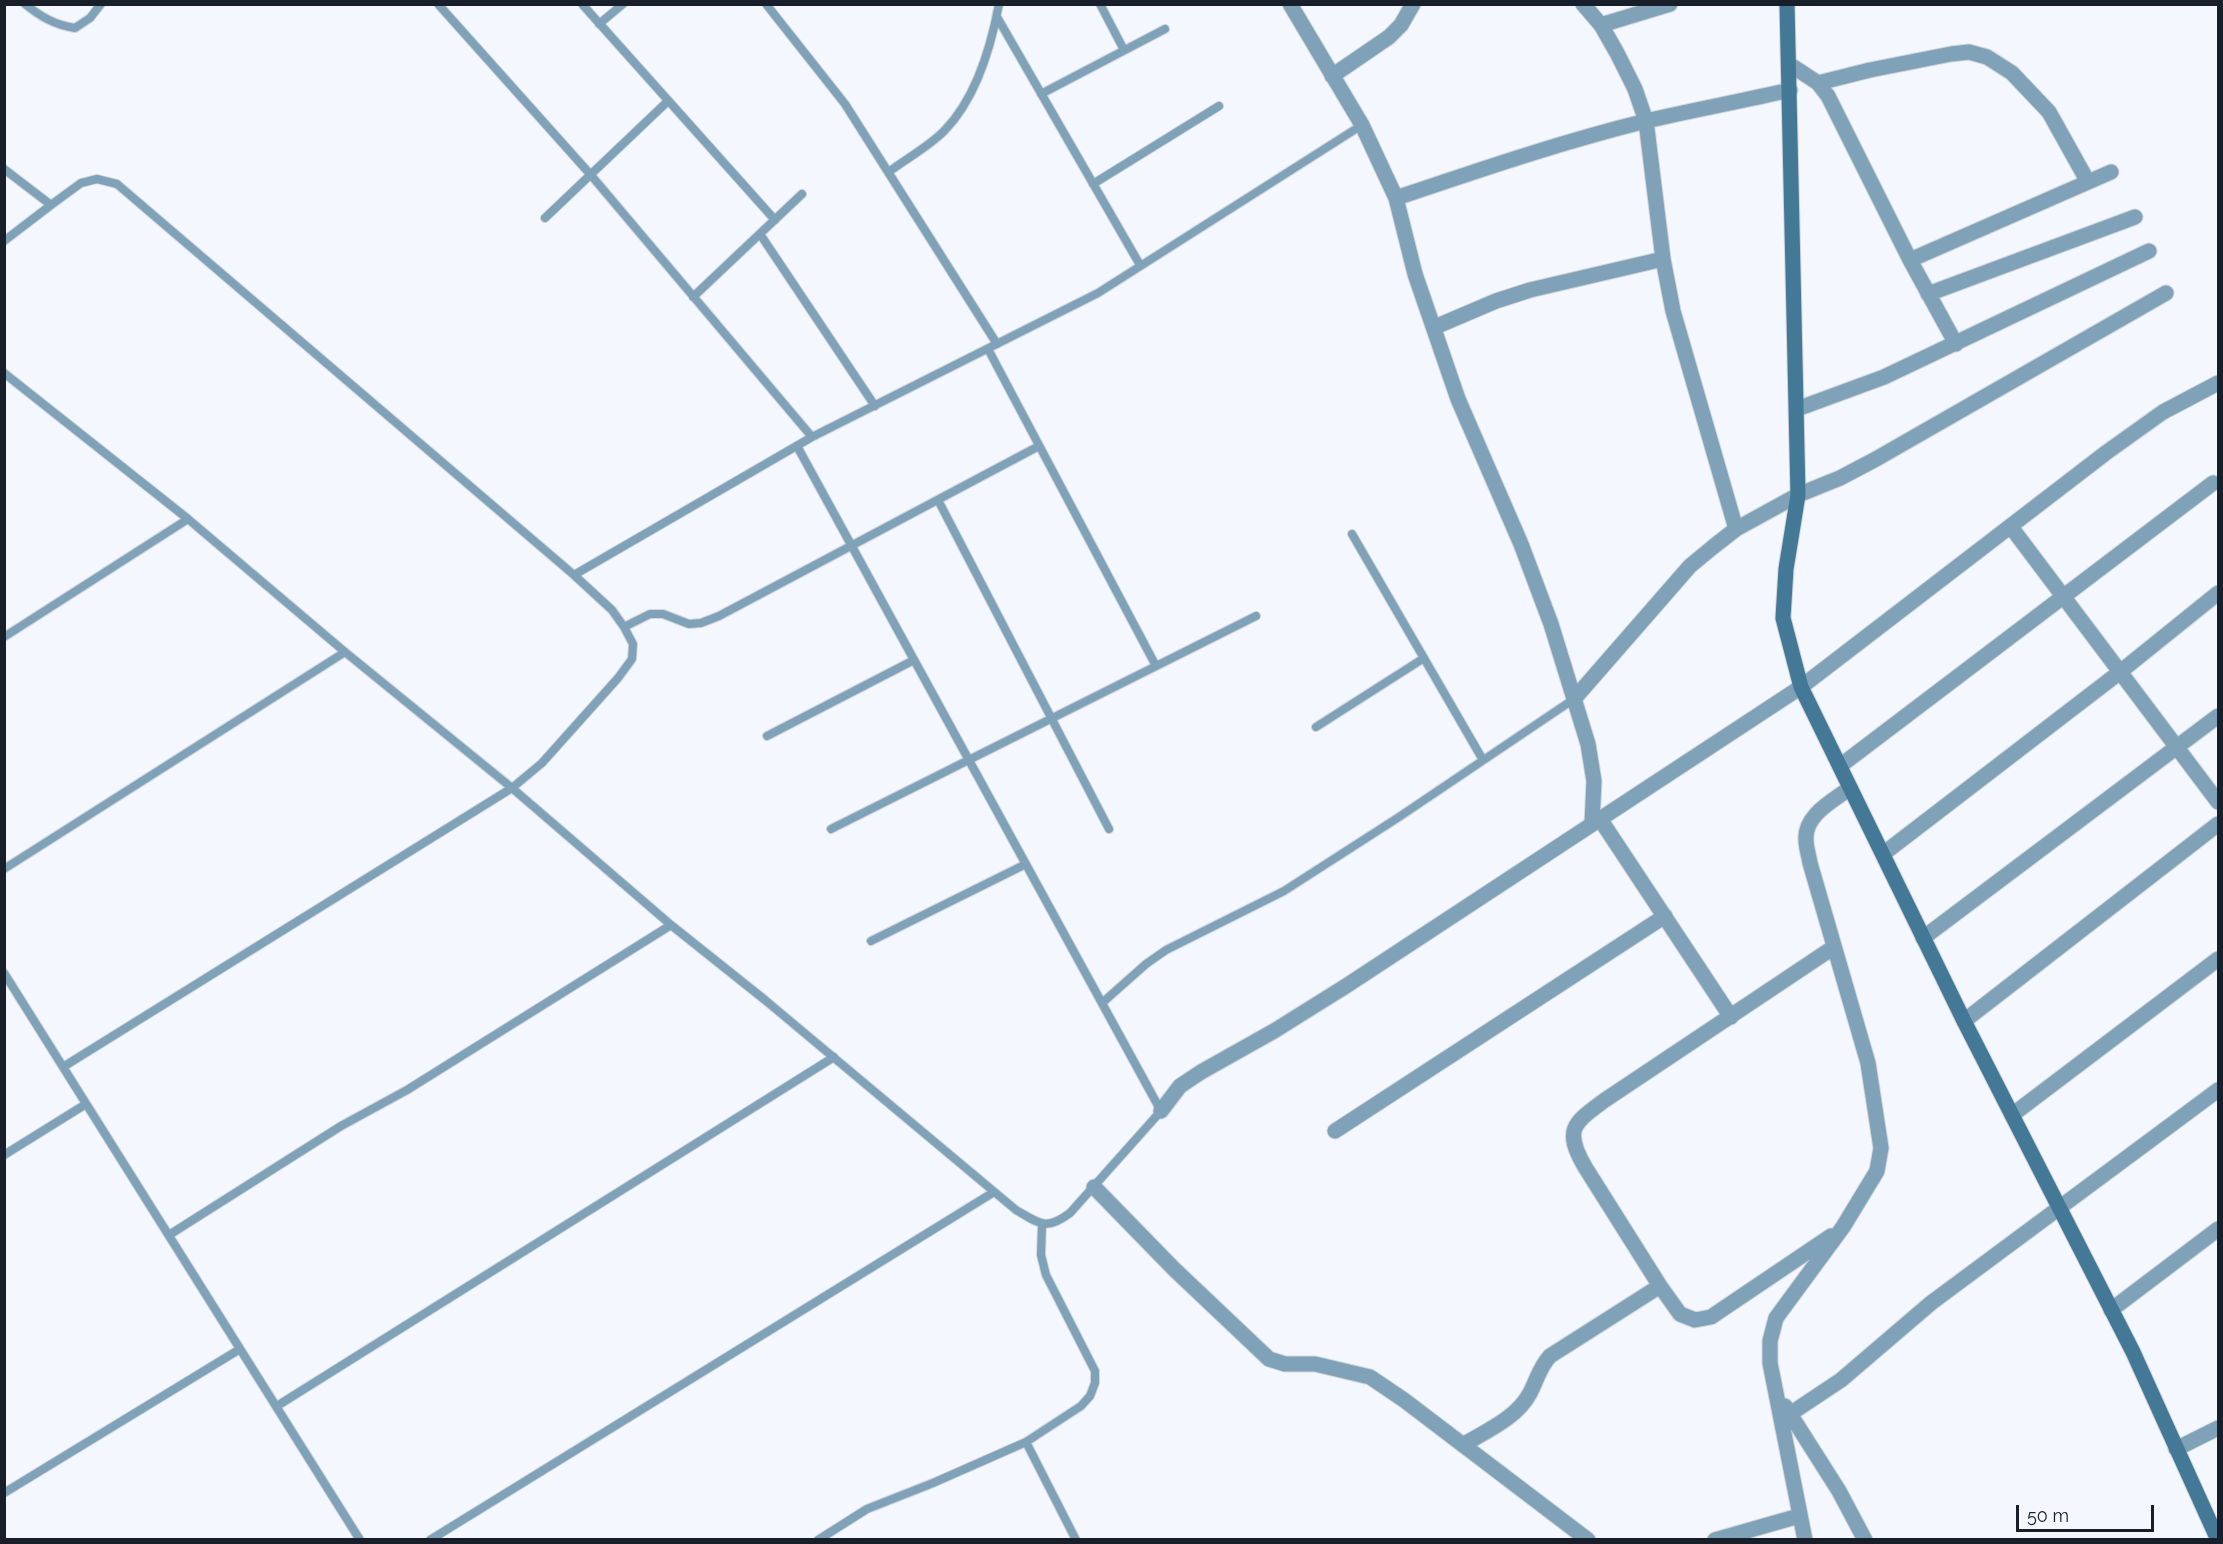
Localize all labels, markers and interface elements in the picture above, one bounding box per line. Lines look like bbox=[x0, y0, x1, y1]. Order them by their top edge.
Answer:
scale bar bbox=[2019, 1493, 2157, 1531]
text: 50 m bbox=[2027, 1505, 2069, 1526]

